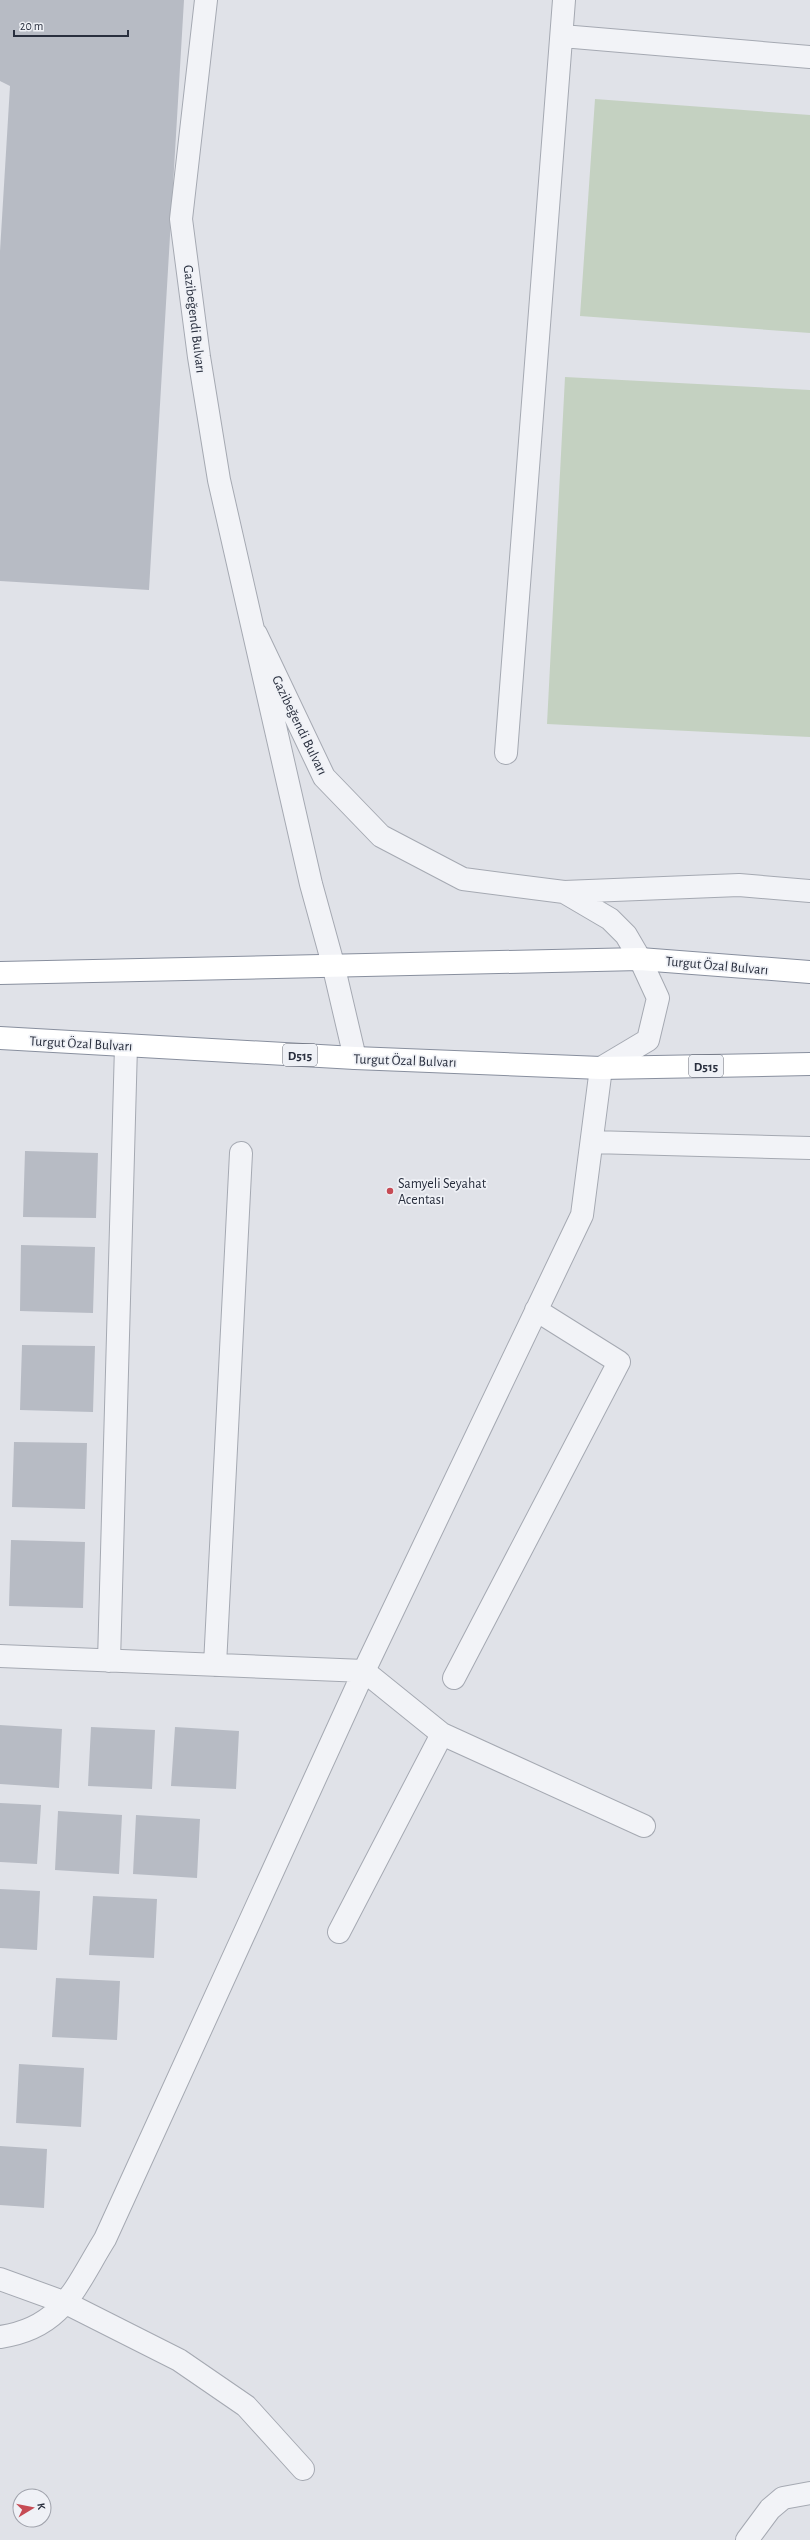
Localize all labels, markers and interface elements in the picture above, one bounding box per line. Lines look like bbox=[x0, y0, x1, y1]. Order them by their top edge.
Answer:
scale bar bbox=[14, 12, 128, 38]
text: 20 m bbox=[20, 20, 43, 32]
street label: Gazibeğendi Bulvarı bbox=[180, 264, 208, 374]
street label: Gazibeğendi Bulvarı bbox=[269, 673, 329, 777]
street label: Turgut Özal Bulvarı bbox=[665, 952, 769, 977]
street label: Turgut Özal Bulvarı bbox=[29, 1031, 133, 1054]
road number: D515 bbox=[283, 1044, 317, 1066]
street label: Turgut Özal Bulvarı bbox=[353, 1049, 457, 1070]
road number: D515 bbox=[689, 1055, 723, 1077]
place label: Samyeli Seyahat Acentası bbox=[398, 1177, 487, 1207]
marker: Samyeli Seyahat Acentası bbox=[385, 1186, 395, 1196]
north arrow bbox=[12, 2488, 52, 2528]
text: K bbox=[35, 2502, 47, 2511]

